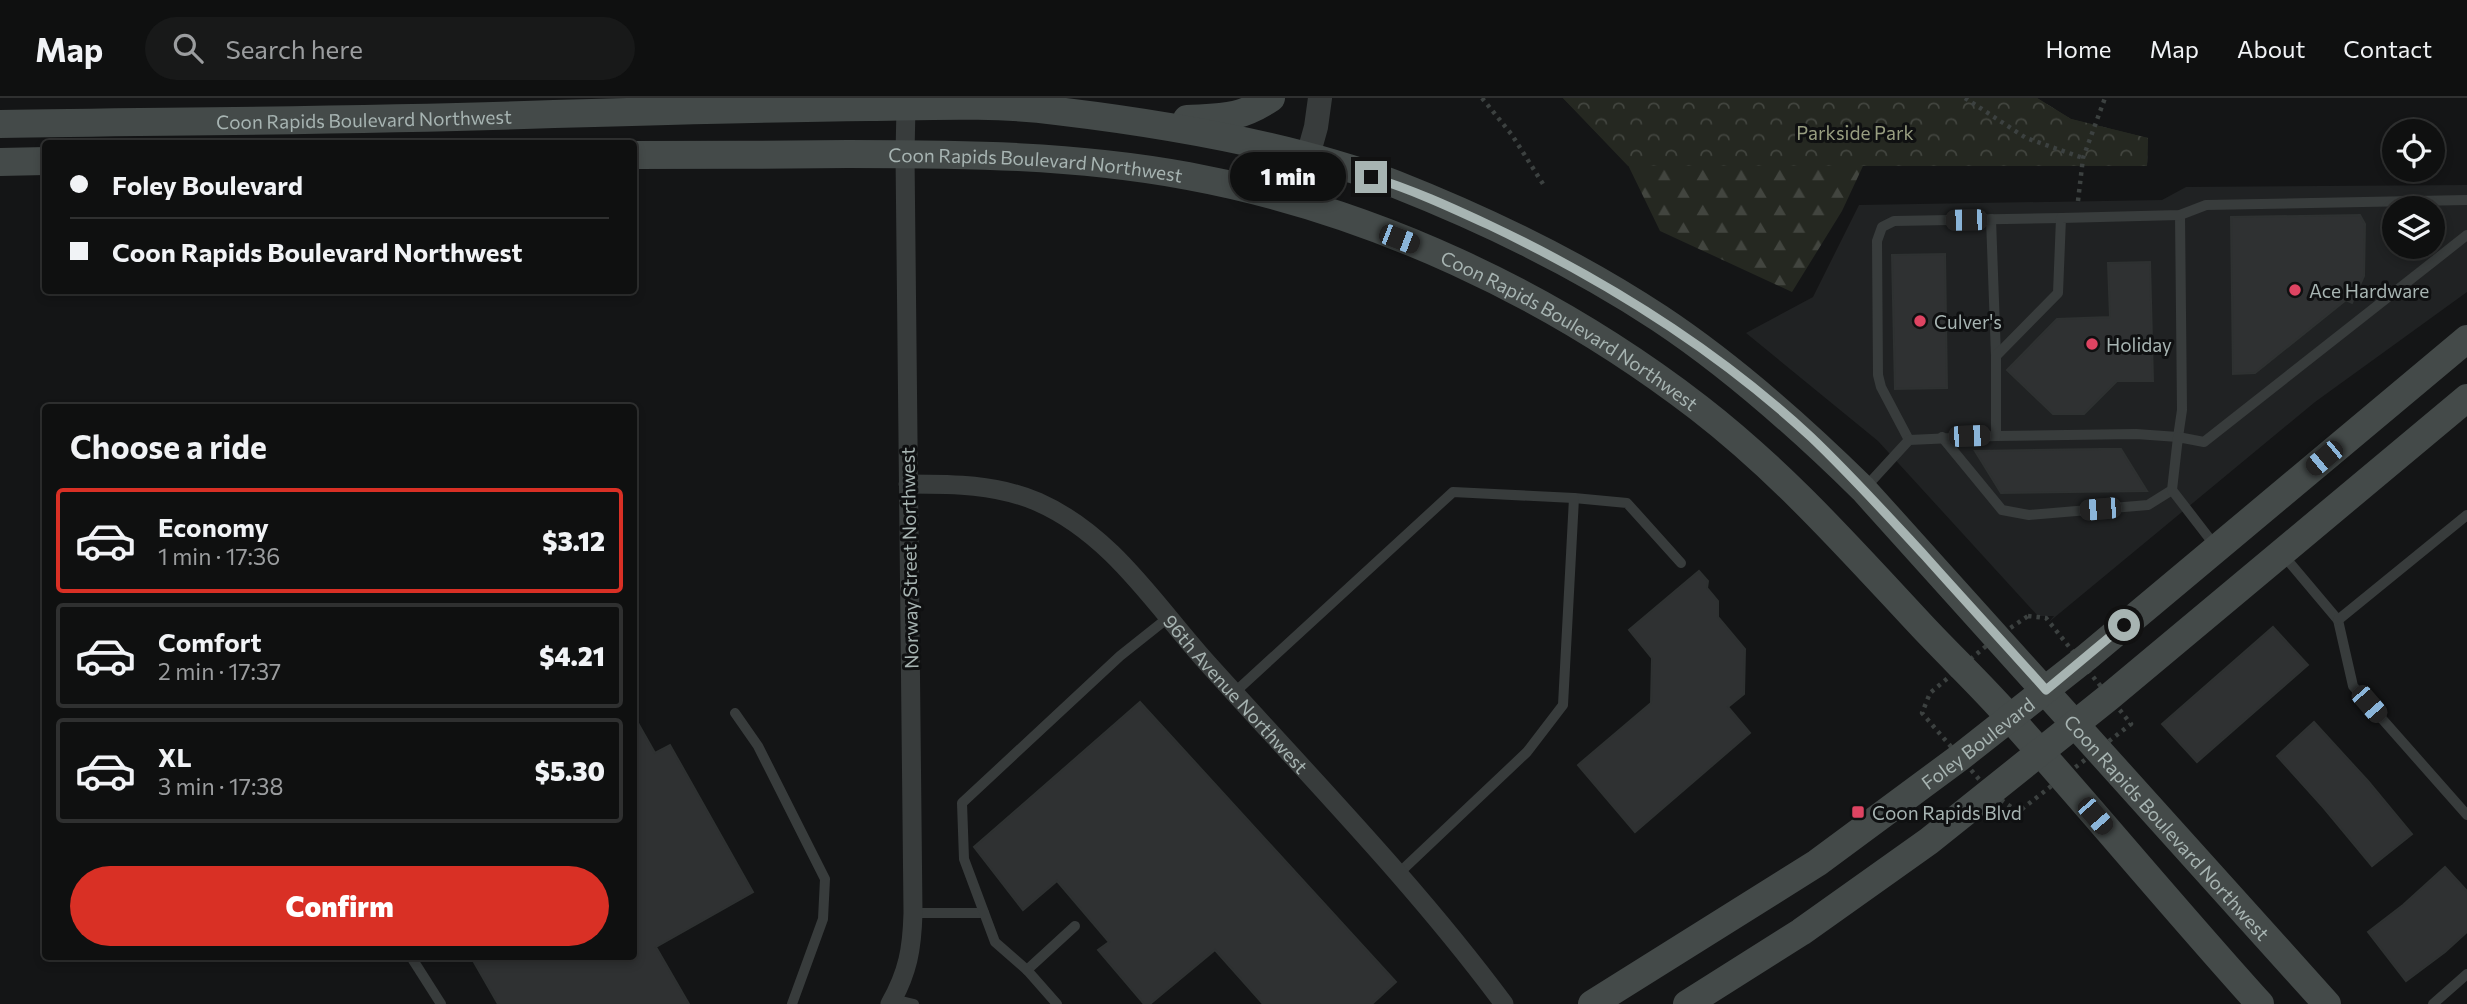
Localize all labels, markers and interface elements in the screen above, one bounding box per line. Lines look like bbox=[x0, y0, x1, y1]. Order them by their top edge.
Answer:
search box bbox=[145, 17, 635, 80]
text: Map bbox=[35, 28, 103, 69]
icon: search bbox=[169, 29, 207, 67]
text: Search here bbox=[225, 33, 363, 64]
text: Home bbox=[2046, 34, 2112, 63]
text: Map bbox=[2150, 34, 2199, 63]
text: About bbox=[2237, 34, 2305, 63]
text: Contact bbox=[2343, 34, 2432, 63]
street label: Coon Rapids Boulevard Northwest bbox=[216, 104, 512, 133]
map controls bbox=[2382, 119, 2445, 259]
button: locate bbox=[2382, 119, 2445, 182]
park label: Parkside Park bbox=[1796, 121, 1914, 144]
street label: Coon Rapids Boulevard Northwest bbox=[888, 143, 1185, 186]
callout: 1 min bbox=[1231, 153, 1346, 202]
route end bbox=[1355, 161, 1387, 193]
text: 1 min bbox=[1260, 162, 1316, 190]
text: Foley Boulevard bbox=[112, 169, 303, 200]
button: layers bbox=[2382, 196, 2445, 259]
car bbox=[1945, 209, 1988, 231]
car bbox=[1376, 222, 1423, 256]
text: Coon Rapids Boulevard Northwest bbox=[112, 236, 522, 267]
street label: Coon Rapids Boulevard Northwest bbox=[1438, 245, 1703, 415]
place label: Ace Hardware bbox=[2309, 279, 2429, 302]
marker: Ace Hardware bbox=[2287, 282, 2303, 298]
place label: Culver's bbox=[1934, 310, 2002, 333]
marker: Culver's bbox=[1912, 313, 1928, 329]
place label: Holiday bbox=[2106, 333, 2172, 356]
marker: Holiday bbox=[2084, 336, 2100, 352]
car bbox=[1948, 425, 1991, 447]
text: Choose a ride bbox=[70, 426, 267, 466]
car bbox=[2302, 436, 2347, 480]
street label: Norway Street Northwest bbox=[896, 447, 922, 669]
car bbox=[2079, 497, 2122, 521]
icon: car bbox=[74, 509, 137, 572]
text: Economy bbox=[158, 511, 269, 542]
text: $3.12 bbox=[542, 525, 605, 556]
text: 1 min · 17:36 bbox=[158, 542, 280, 570]
street label: 96th Avenue Northwest bbox=[1159, 609, 1314, 778]
route start bbox=[2108, 609, 2140, 641]
icon: car bbox=[74, 624, 137, 687]
text: Comfort bbox=[158, 626, 261, 657]
text: $4.21 bbox=[539, 640, 605, 671]
text: 2 min · 17:37 bbox=[158, 657, 281, 685]
car bbox=[2348, 681, 2391, 727]
street label: Foley Boulevard bbox=[1916, 692, 2038, 794]
street label: Coon Rapids Boulevard Northwest bbox=[2060, 709, 2275, 945]
icon: car bbox=[74, 739, 137, 802]
text: XL bbox=[158, 741, 192, 772]
text: $5.30 bbox=[535, 755, 605, 786]
text: 3 min · 17:38 bbox=[158, 772, 283, 800]
car bbox=[2074, 793, 2117, 839]
place label: Coon Rapids Blvd bbox=[1872, 801, 2022, 824]
marker: Coon Rapids Blvd bbox=[1850, 804, 1866, 820]
button: Confirm bbox=[70, 866, 609, 946]

